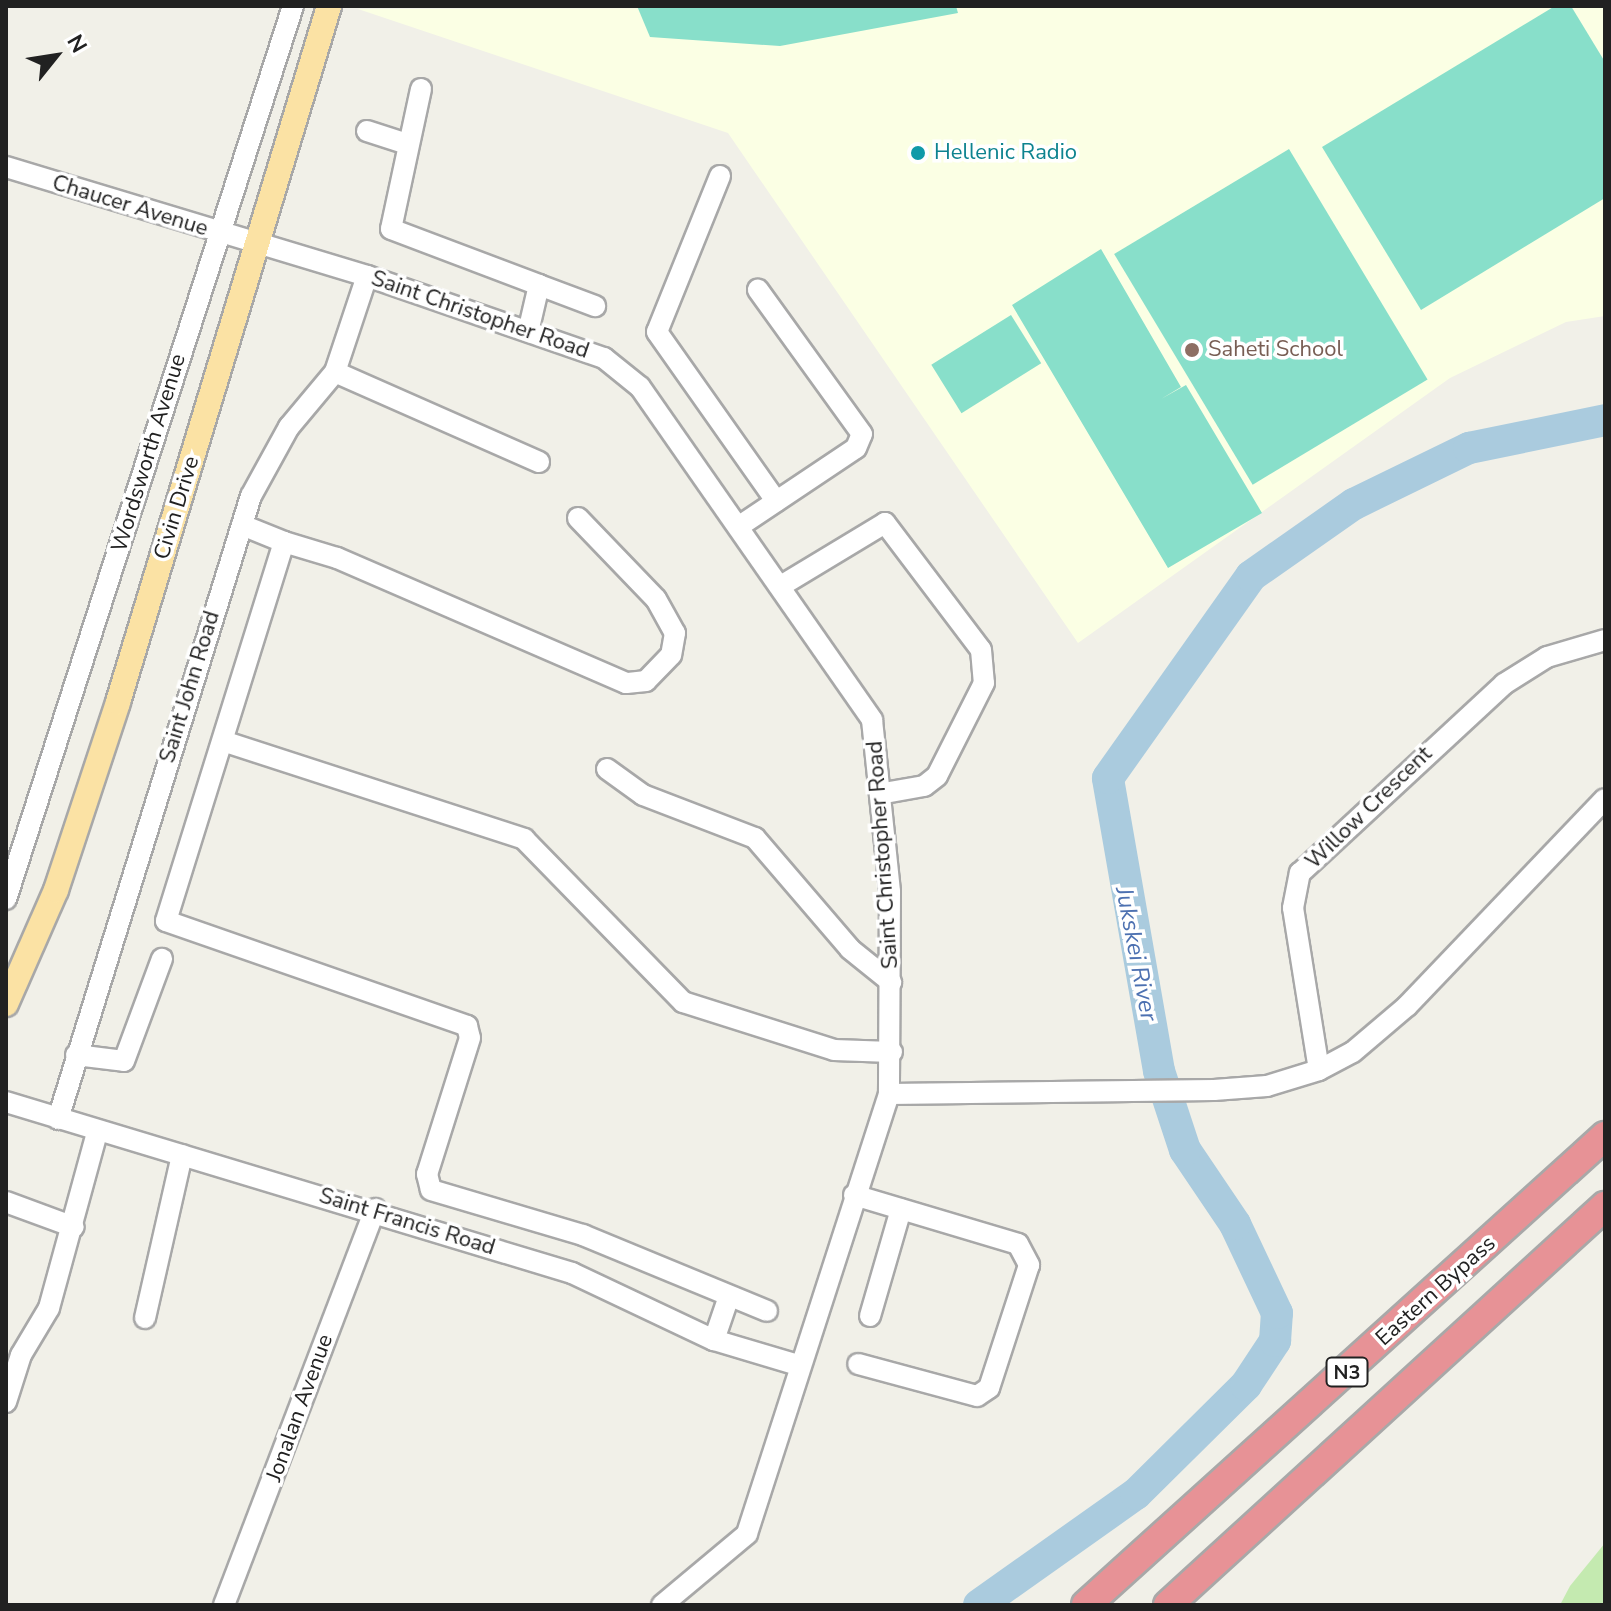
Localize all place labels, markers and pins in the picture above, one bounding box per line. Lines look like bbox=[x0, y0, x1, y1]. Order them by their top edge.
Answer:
place label: Hellenic Radio bbox=[934, 140, 1077, 166]
marker: Hellenic Radio bbox=[909, 144, 927, 162]
place label: Saheti School bbox=[1208, 337, 1343, 363]
marker: Saheti School bbox=[1183, 341, 1201, 359]

